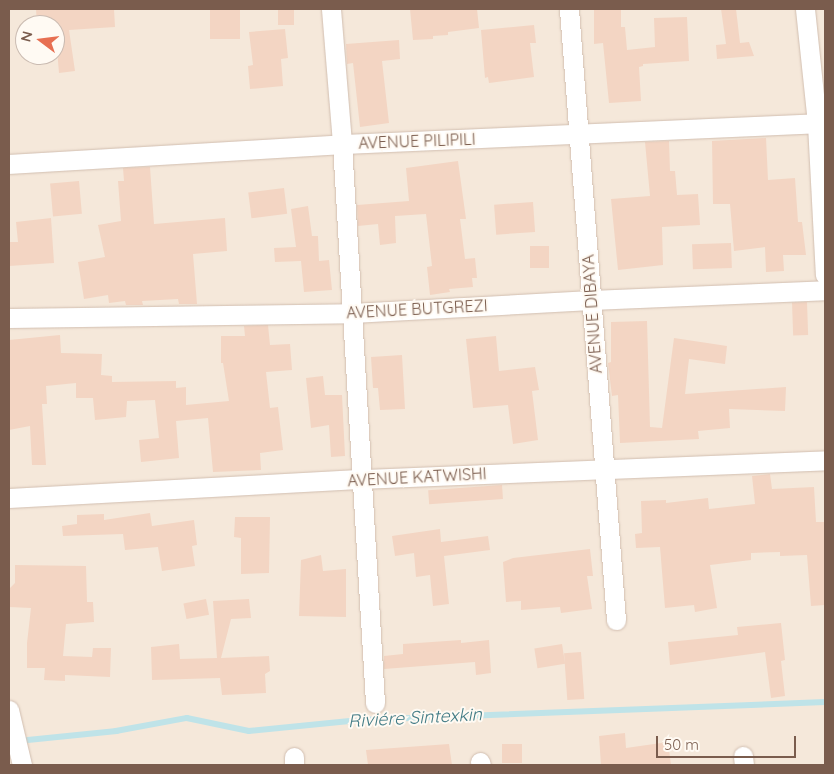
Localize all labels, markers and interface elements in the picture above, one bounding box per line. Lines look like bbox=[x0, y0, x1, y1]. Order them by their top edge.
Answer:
north arrow bbox=[15, 15, 65, 65]
text: N bbox=[16, 29, 37, 44]
street label: AVENUE PILIPILI bbox=[358, 129, 476, 153]
street label: AVENUE DIBAYA bbox=[578, 254, 606, 374]
street label: AVENUE BUTGREZI bbox=[346, 296, 488, 322]
street label: AVENUE KATWISHI bbox=[347, 464, 487, 490]
water label: Riviére Sintexkin bbox=[347, 704, 483, 732]
scale bar bbox=[659, 726, 799, 758]
text: 50 m bbox=[664, 735, 699, 754]

